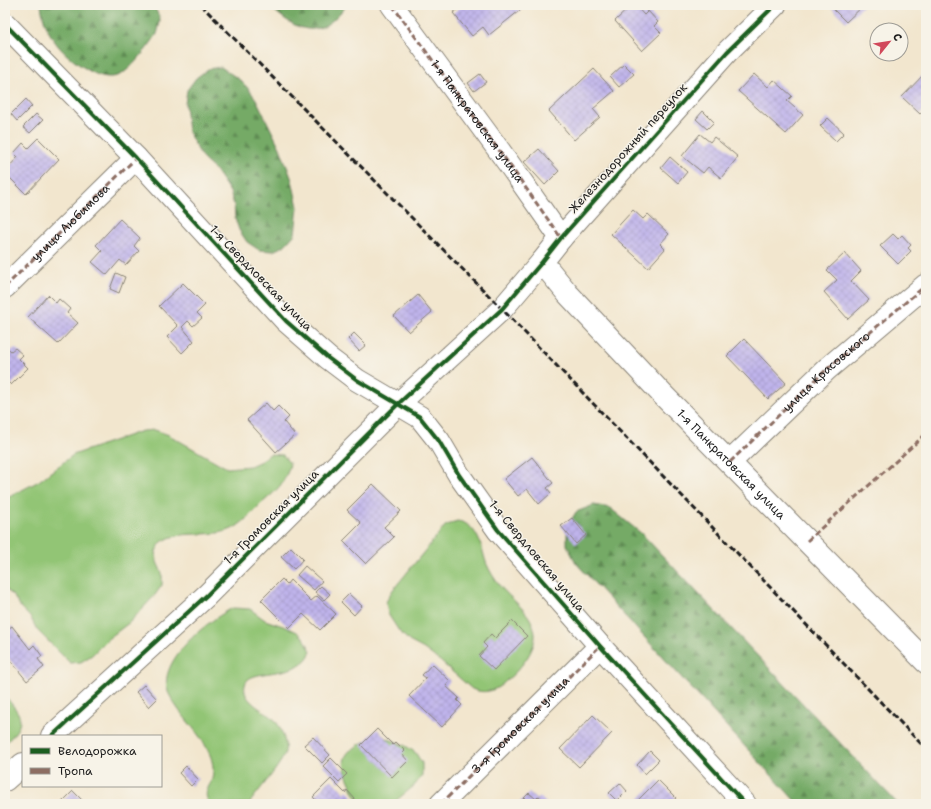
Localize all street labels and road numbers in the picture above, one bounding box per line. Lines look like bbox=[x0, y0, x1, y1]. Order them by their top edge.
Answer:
street label: 1-я Панкратовская улица bbox=[427, 56, 528, 186]
street label: Железнодорожный переулок bbox=[565, 79, 691, 216]
street label: улица Любимова bbox=[28, 180, 114, 265]
street label: 1-я Свердловская улица bbox=[206, 222, 316, 335]
street label: улица Красовского bbox=[779, 328, 873, 415]
street label: 1-я Панкратовская улица bbox=[673, 406, 789, 523]
street label: 1-я Громовская улица bbox=[220, 466, 322, 568]
street label: 1-я Свердловская улица bbox=[485, 497, 589, 616]
street label: 3-я Громовская улица bbox=[468, 672, 573, 777]

